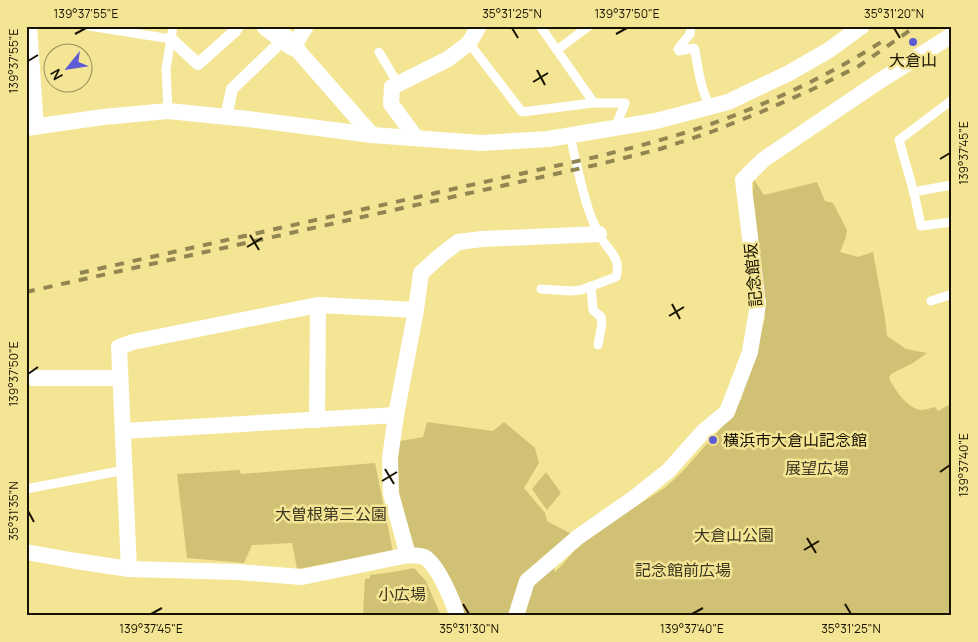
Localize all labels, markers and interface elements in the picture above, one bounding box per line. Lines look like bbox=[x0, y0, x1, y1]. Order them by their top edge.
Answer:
text: 139°37'55"E bbox=[54, 5, 119, 22]
text: 35°31'25"N bbox=[482, 5, 542, 22]
text: 139°37'50"E bbox=[594, 5, 660, 22]
text: 35°31'20"N bbox=[864, 5, 924, 22]
text: 139°37'55"E bbox=[5, 28, 22, 93]
marker: 大倉山 bbox=[907, 36, 919, 48]
north arrow bbox=[42, 42, 92, 92]
place label: 大倉山 bbox=[889, 49, 937, 71]
text: N bbox=[46, 66, 67, 84]
text: 139°37'45"E bbox=[955, 121, 972, 185]
street label: 記念館坂 bbox=[739, 242, 767, 308]
text: 139°37'50"E bbox=[5, 341, 22, 407]
place label: 横浜市大倉山記念館 bbox=[723, 429, 867, 451]
text: 139°37'40"E bbox=[955, 433, 972, 497]
marker: 横浜市大倉山記念館 bbox=[707, 434, 719, 446]
park label: 展望広場 bbox=[785, 457, 849, 479]
text: 35°31'35"N bbox=[5, 481, 22, 541]
park label: 大曽根第三公園 bbox=[275, 503, 387, 525]
park label: 大倉山公園 bbox=[694, 524, 774, 546]
park label: 記念館前広場 bbox=[635, 559, 731, 581]
park label: 小広場 bbox=[378, 583, 426, 605]
text: 139°37'45"E bbox=[119, 620, 183, 637]
text: 35°31'30"N bbox=[439, 620, 499, 637]
text: 139°37'40"E bbox=[660, 620, 724, 637]
text: 35°31'25"N bbox=[821, 620, 881, 637]

